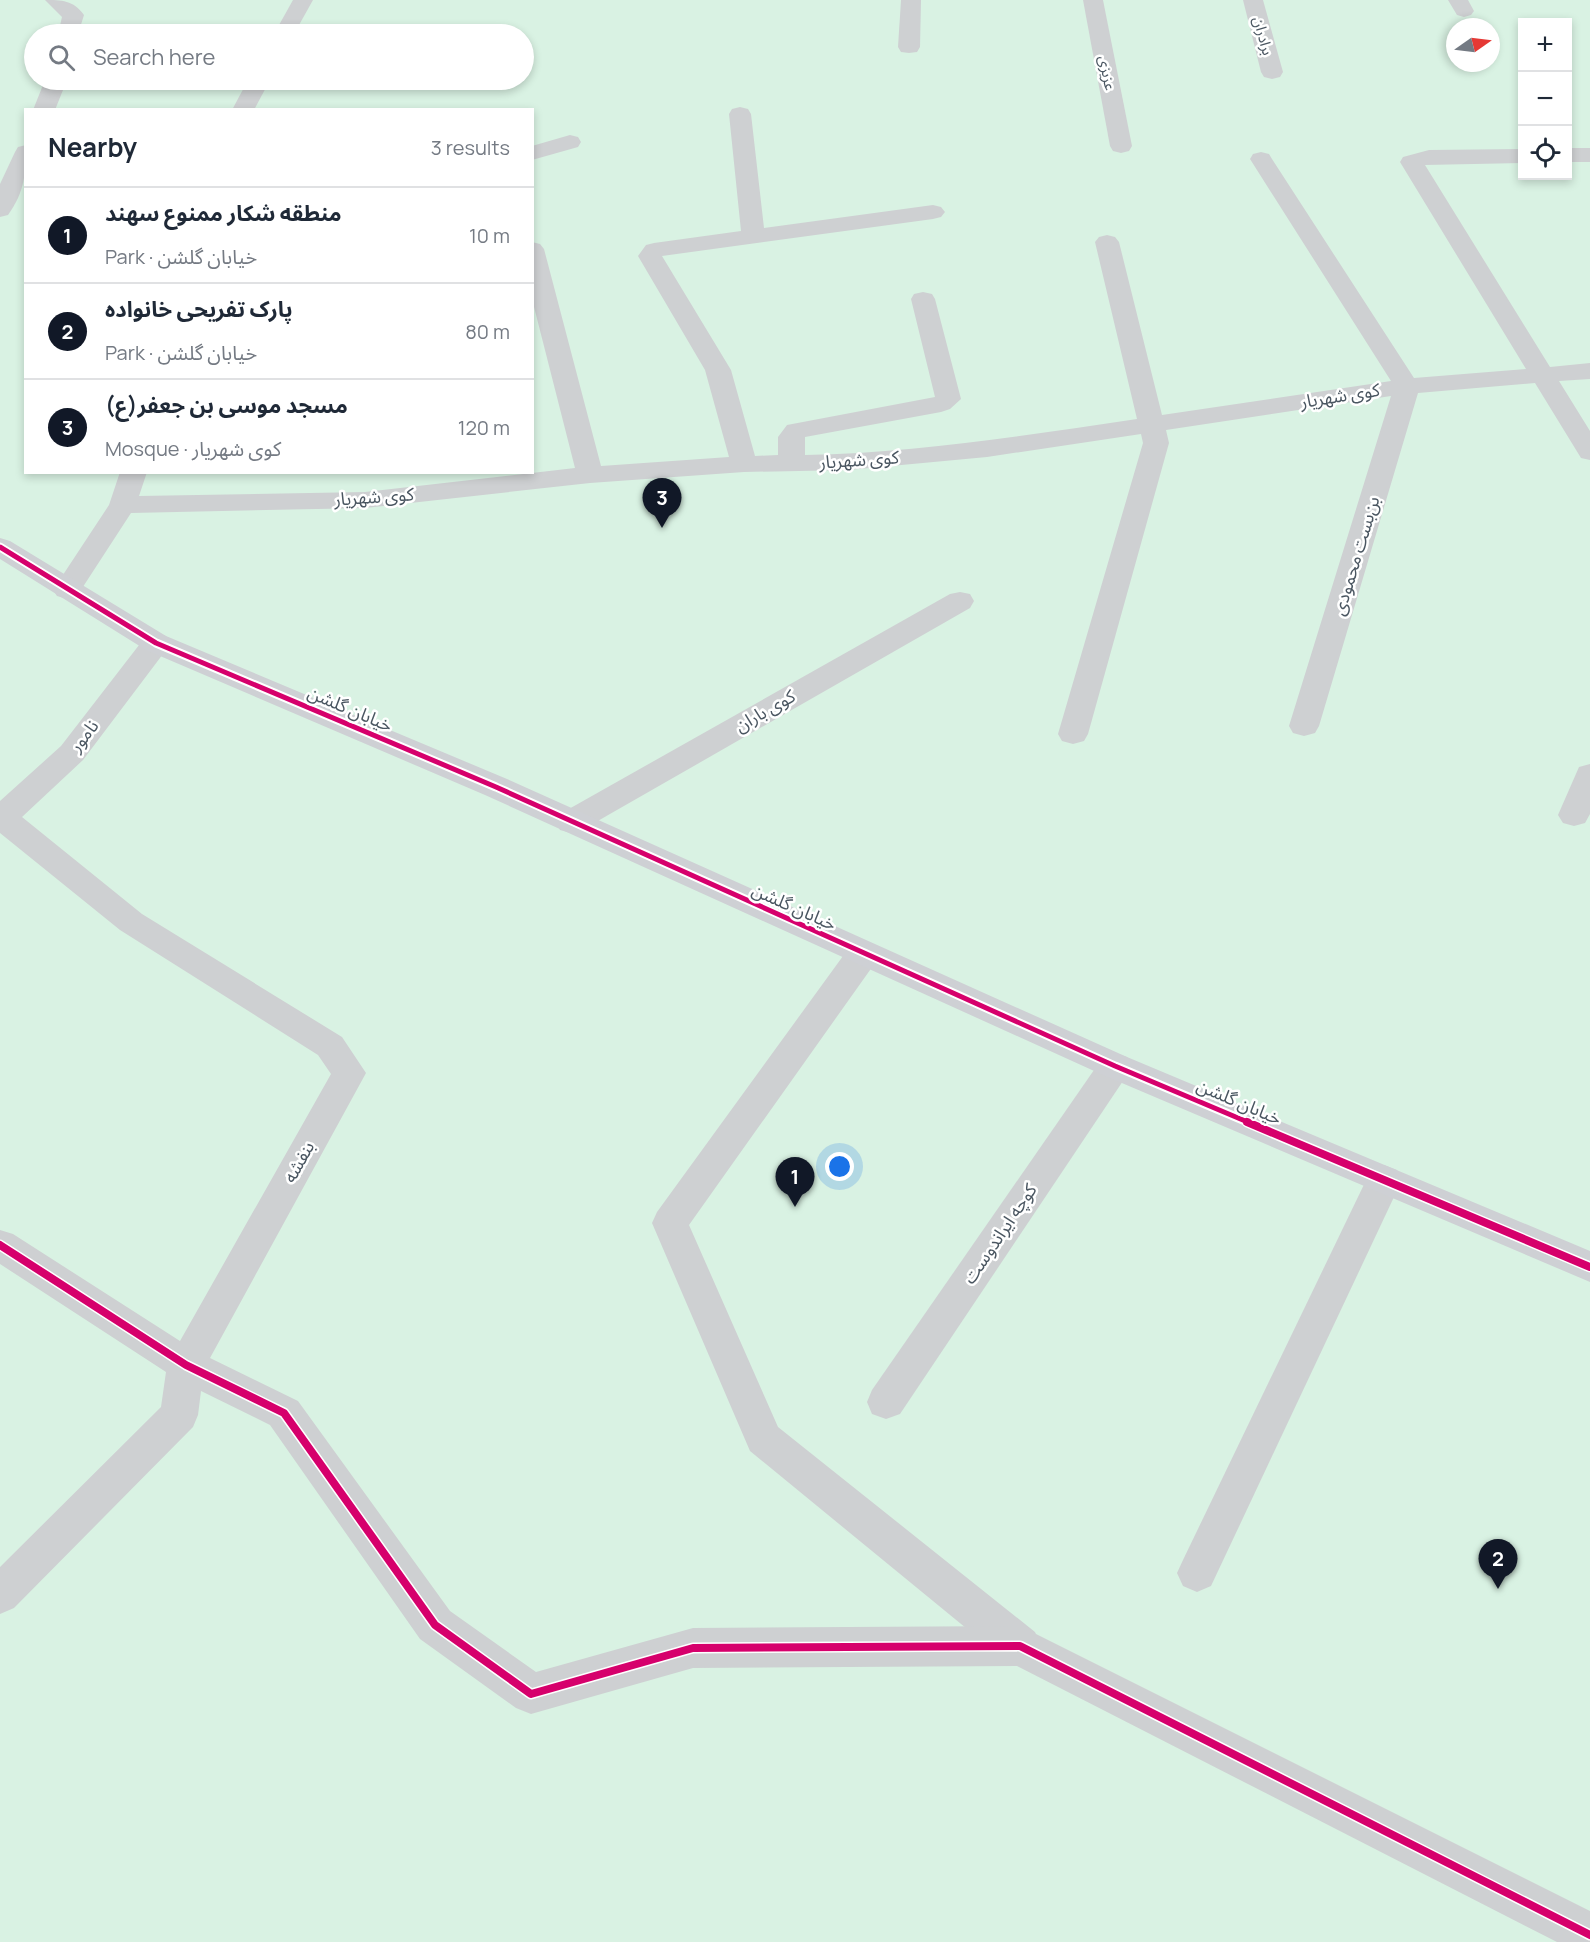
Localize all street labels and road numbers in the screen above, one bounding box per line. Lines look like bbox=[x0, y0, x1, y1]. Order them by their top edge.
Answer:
street label: برادران bbox=[1248, 14, 1279, 58]
street label: عزیزی bbox=[1094, 54, 1121, 92]
street label: کوی شهریار bbox=[1297, 377, 1382, 413]
street label: کوی شهریار bbox=[817, 444, 900, 474]
street label: کوی شهریار bbox=[332, 481, 415, 511]
street label: بن‌بست محمودی bbox=[1326, 493, 1385, 618]
street label: خیابان گلشن bbox=[304, 679, 396, 737]
street label: کوی باران bbox=[730, 683, 800, 737]
street label: نامور bbox=[62, 714, 103, 757]
street label: خیابان گلشن bbox=[748, 877, 840, 935]
street label: خیابان گلشن bbox=[1193, 1072, 1285, 1130]
street label: بنفشه bbox=[277, 1136, 319, 1187]
street label: کوچه ایراندوست bbox=[957, 1178, 1042, 1288]

